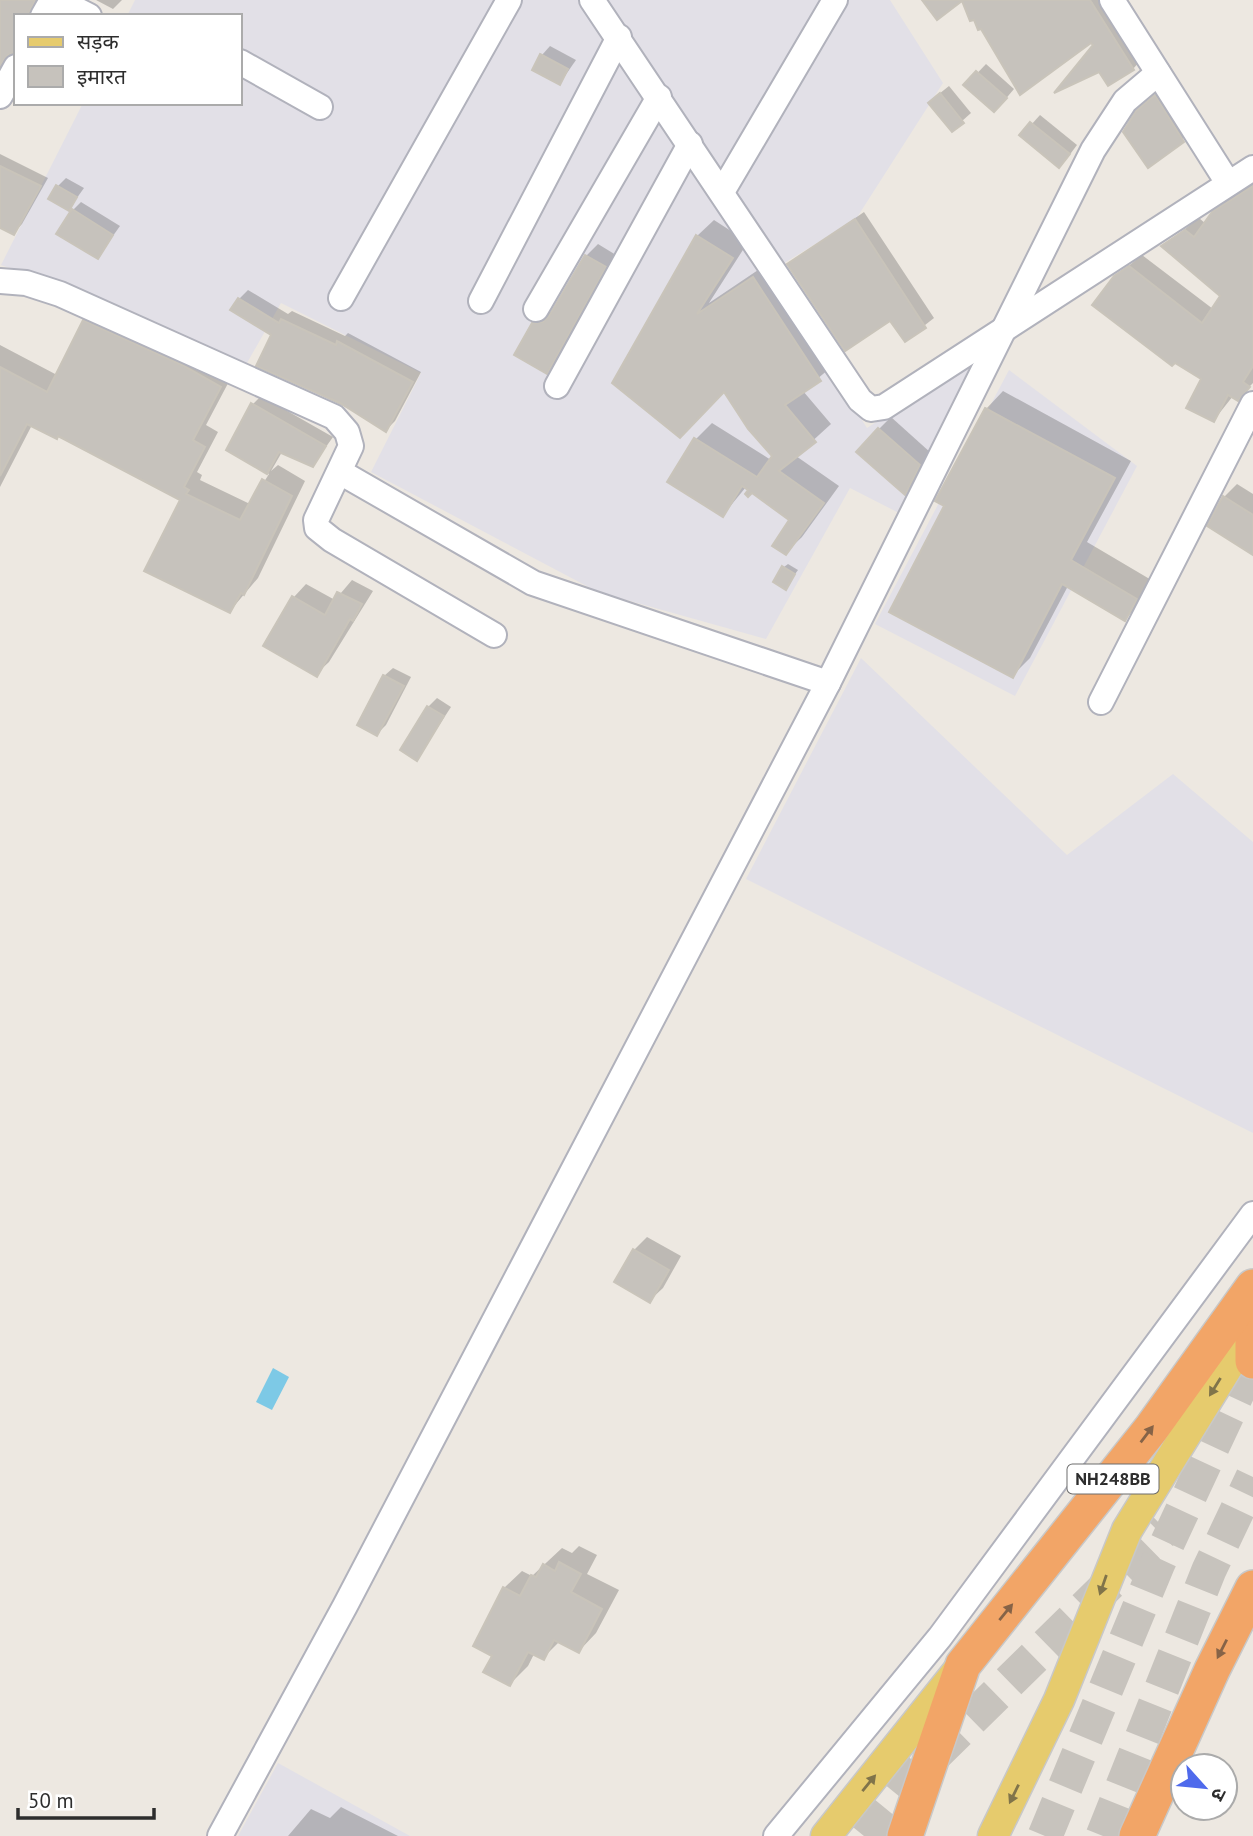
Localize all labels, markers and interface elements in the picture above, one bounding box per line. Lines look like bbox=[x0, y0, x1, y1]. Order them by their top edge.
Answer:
legend bbox=[14, 14, 242, 105]
text: सड़क bbox=[77, 28, 119, 55]
text: इमारत bbox=[77, 63, 127, 90]
one-way arrow bbox=[1209, 1377, 1222, 1397]
one-way arrow bbox=[1140, 1425, 1154, 1443]
road number: NH248BB bbox=[1068, 1464, 1158, 1494]
one-way arrow bbox=[1098, 1574, 1109, 1595]
one-way arrow bbox=[998, 1603, 1013, 1621]
one-way arrow bbox=[1217, 1639, 1228, 1659]
north arrow bbox=[1169, 1752, 1239, 1822]
one-way arrow bbox=[861, 1774, 876, 1792]
scale bar bbox=[18, 1776, 154, 1820]
one-way arrow bbox=[1009, 1783, 1020, 1804]
text: उ bbox=[1206, 1784, 1232, 1806]
text: 50 m bbox=[28, 1787, 74, 1814]

